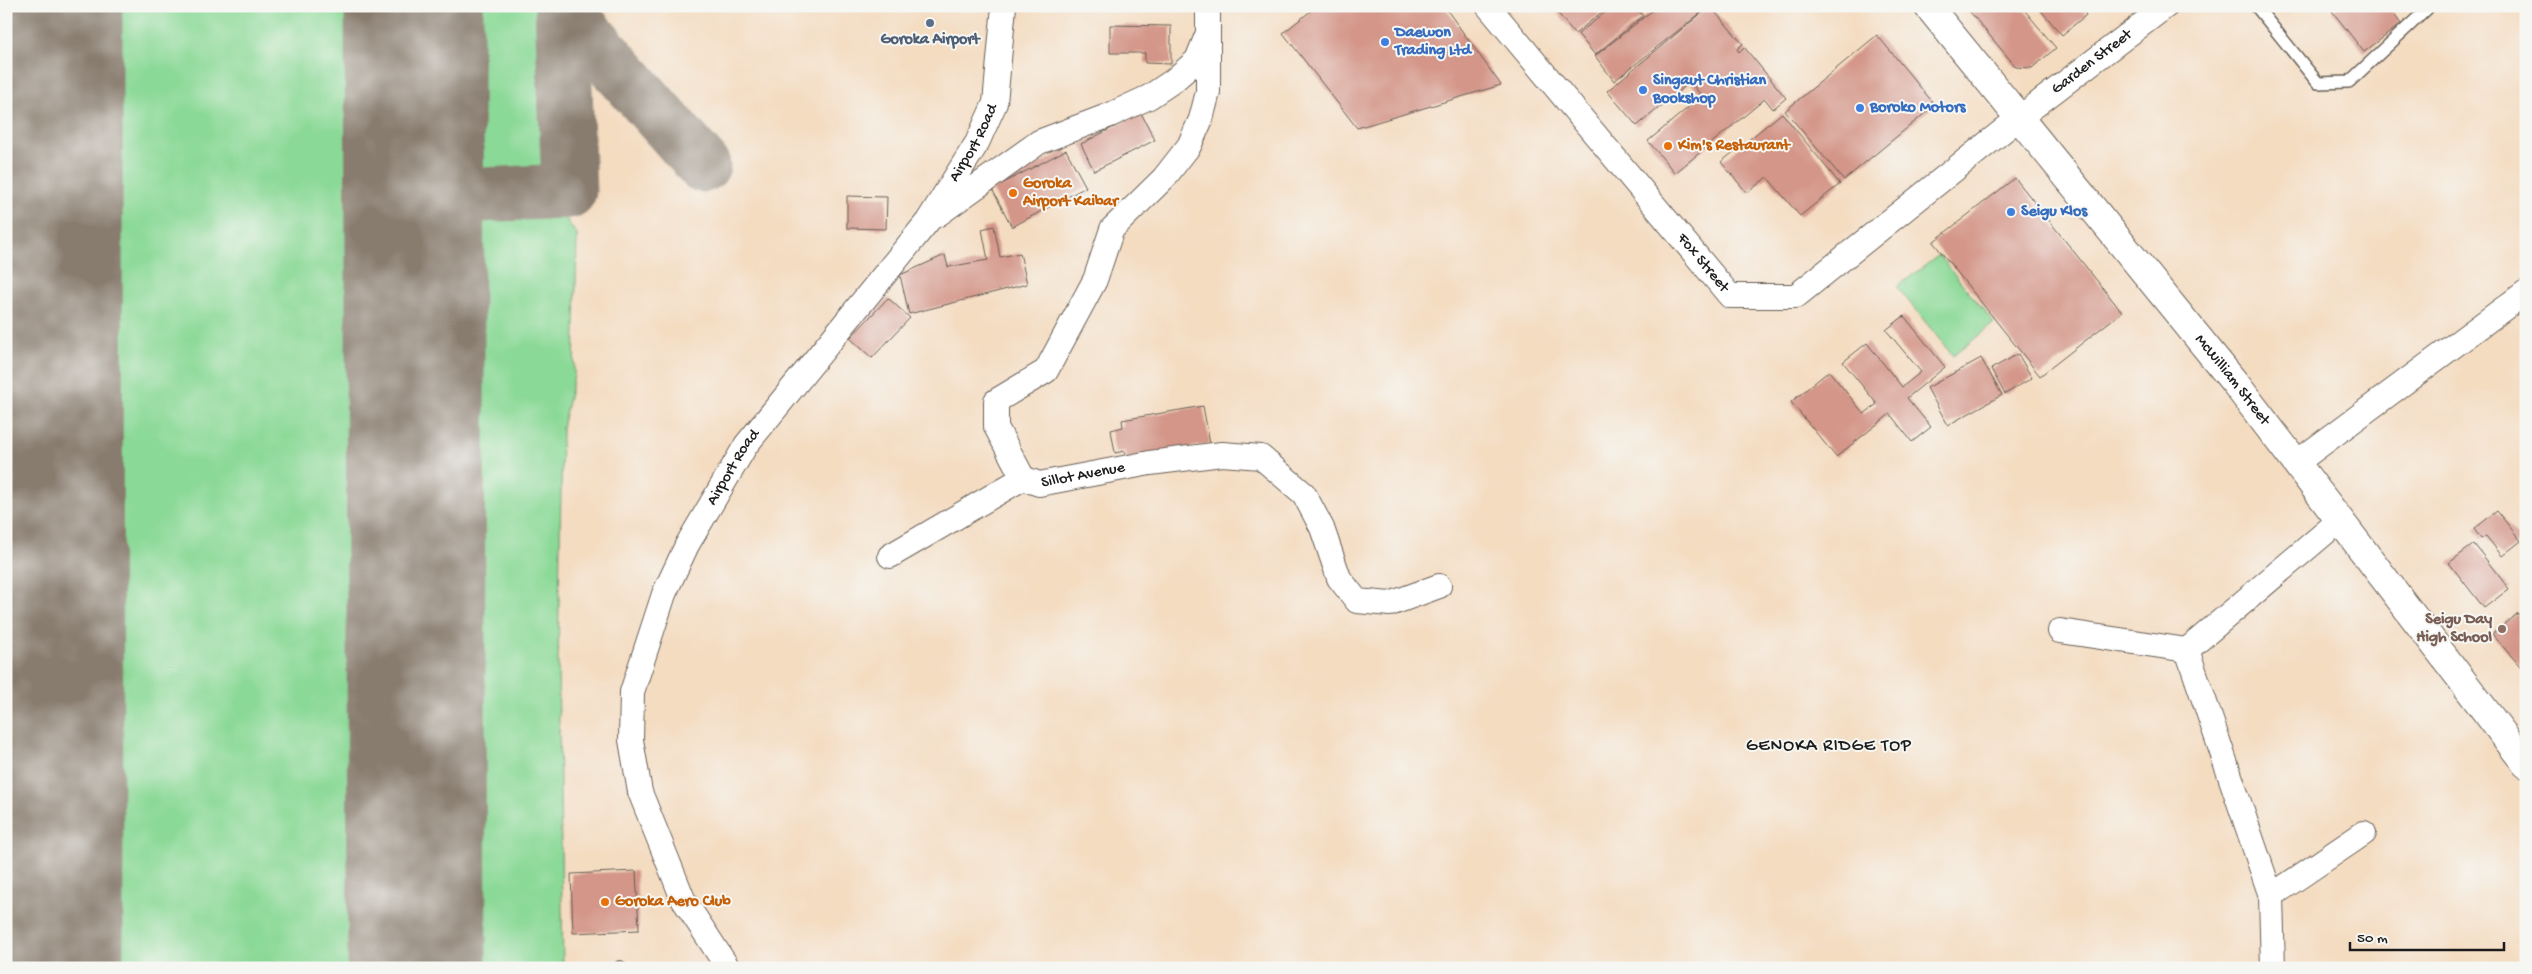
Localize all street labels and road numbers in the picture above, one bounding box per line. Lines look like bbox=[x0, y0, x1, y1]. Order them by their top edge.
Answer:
street label: Garden Street bbox=[2048, 25, 2137, 99]
street label: Airport Road bbox=[945, 100, 1003, 186]
street label: Fox Street bbox=[1672, 229, 1734, 298]
street label: McWilliam Street bbox=[2190, 331, 2275, 431]
street label: Airport Road bbox=[703, 425, 765, 509]
street label: Sillot Avenue bbox=[1040, 458, 1127, 493]

